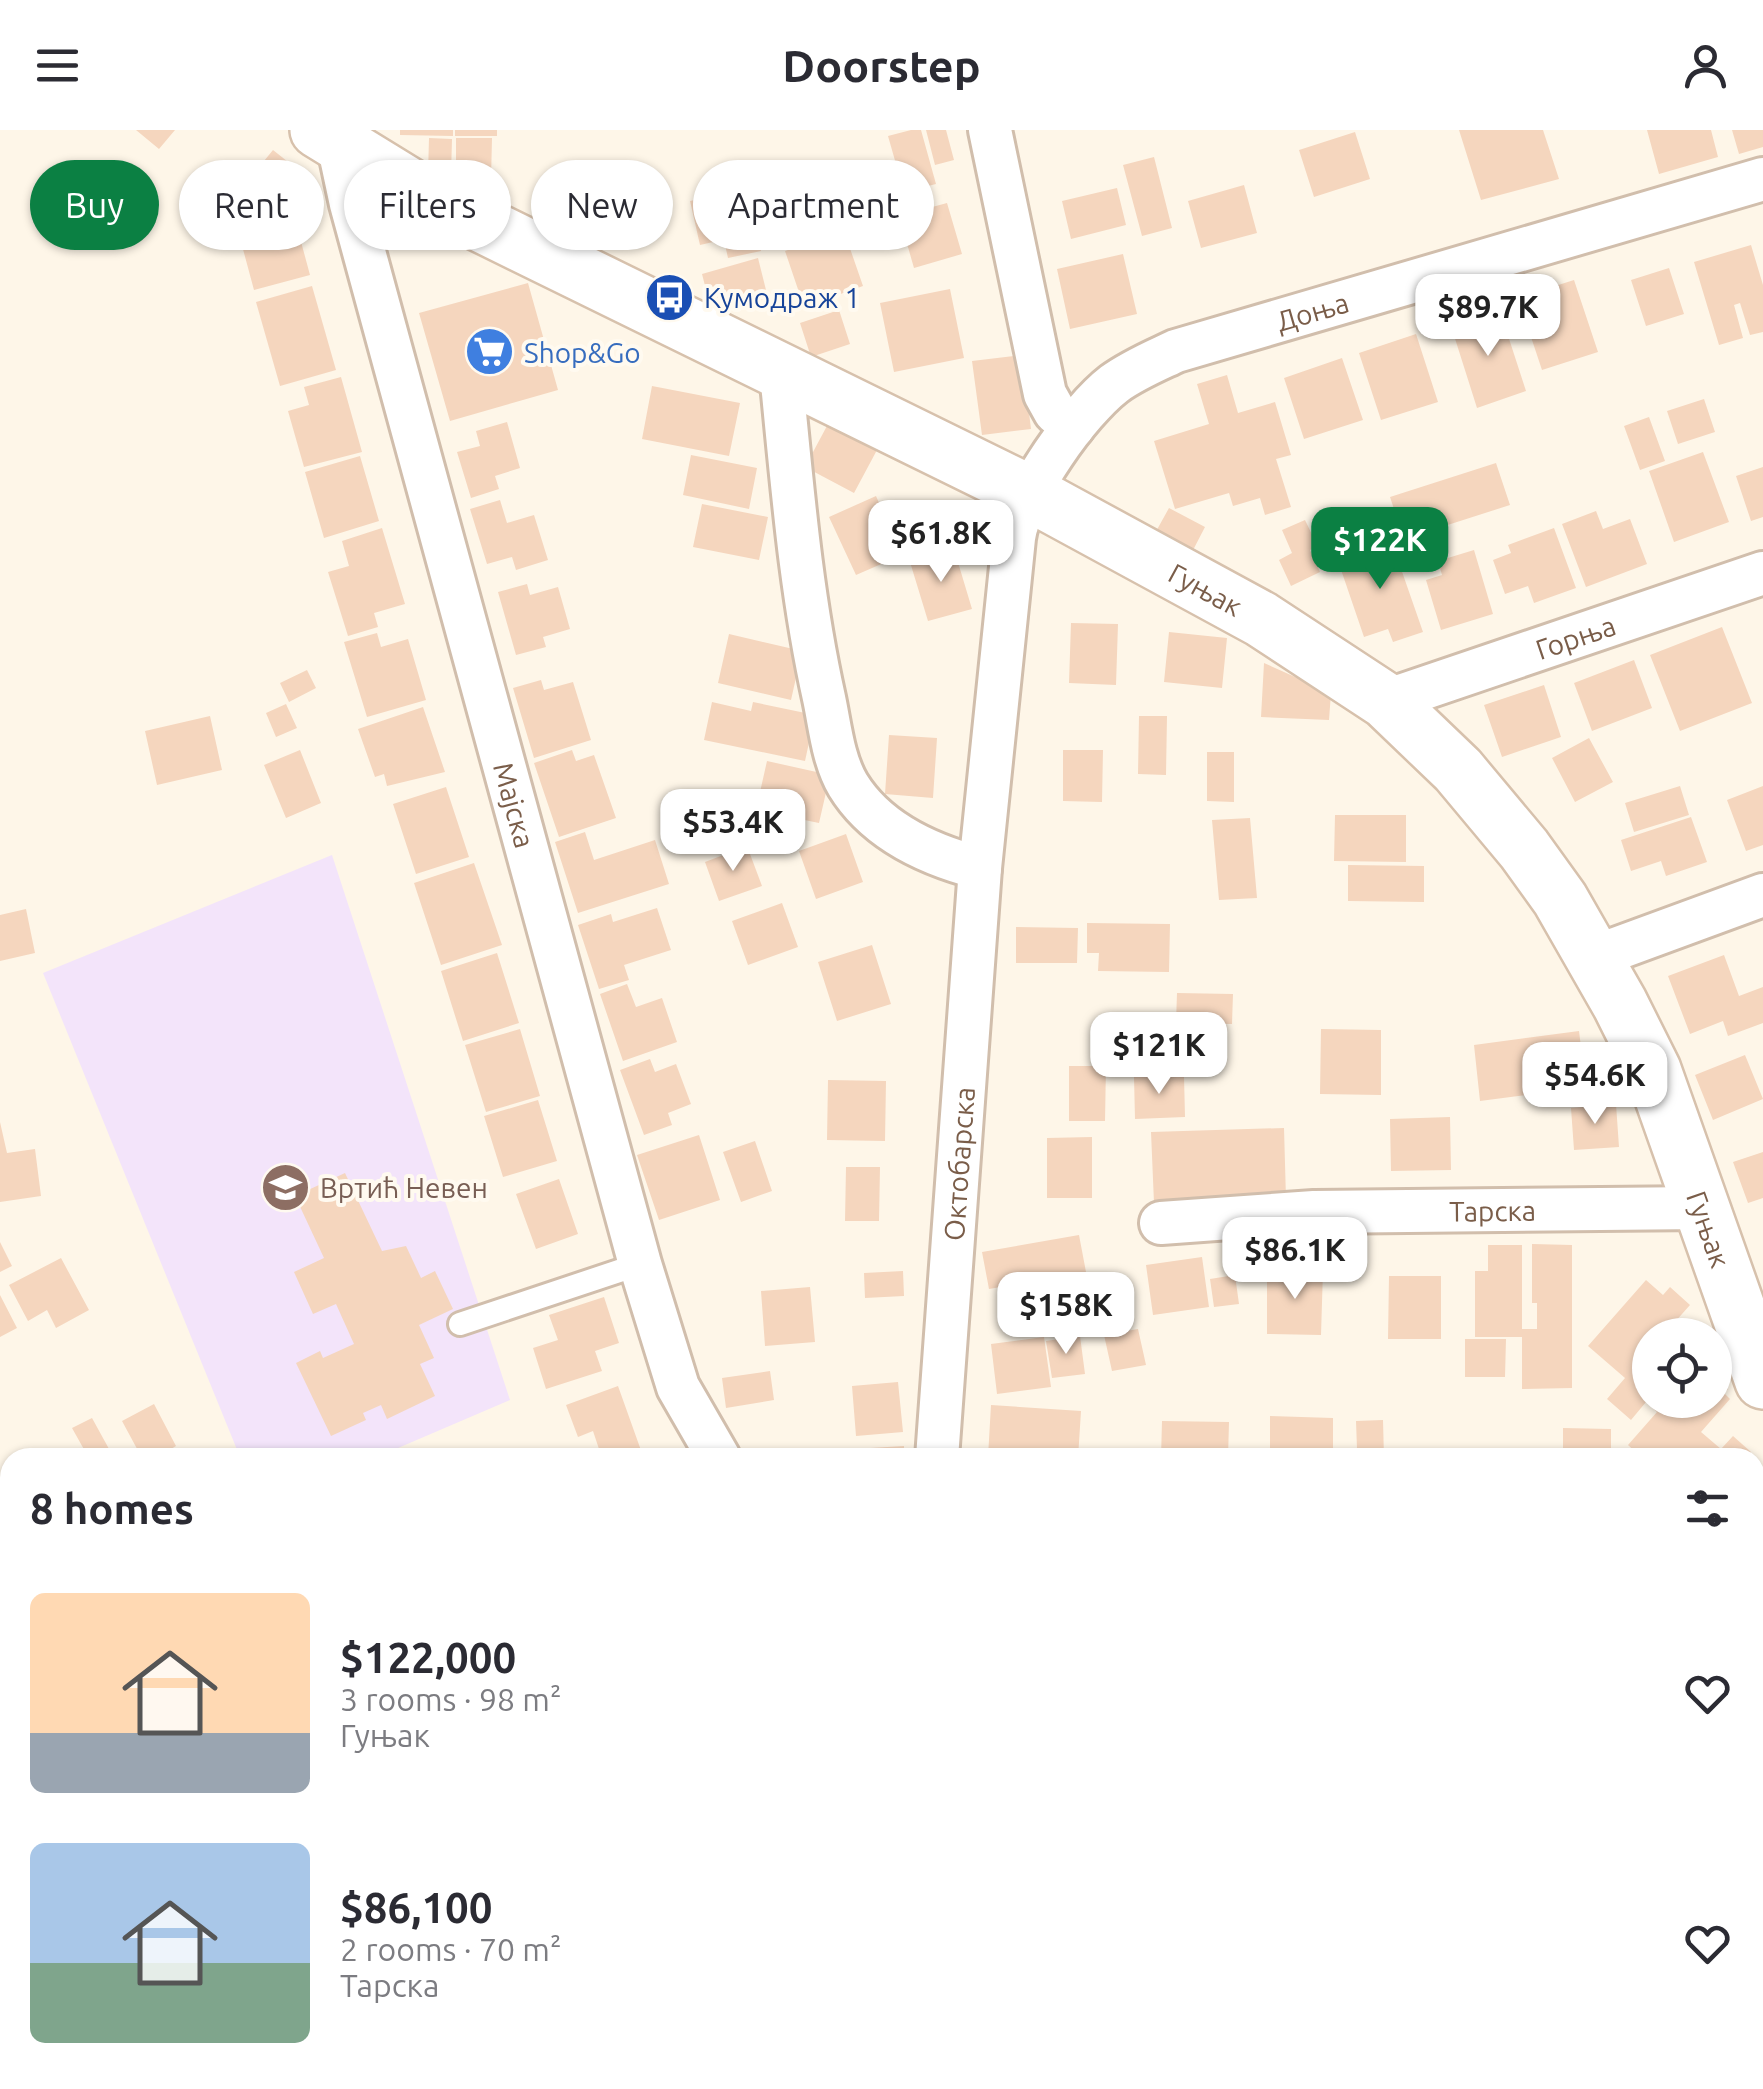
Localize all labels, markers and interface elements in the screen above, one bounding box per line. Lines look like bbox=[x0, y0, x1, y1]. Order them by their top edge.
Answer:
icon: menu bbox=[30, 38, 85, 93]
icon: person bbox=[1678, 38, 1733, 93]
text: Doorstep bbox=[782, 40, 981, 91]
chip: Buy bbox=[30, 160, 159, 250]
chip: Rent bbox=[179, 160, 324, 250]
chip: Filters bbox=[344, 160, 511, 250]
chip: New bbox=[531, 160, 673, 250]
chip: Apartment bbox=[693, 160, 934, 250]
bus stop icon: Кумодраж 1 bbox=[643, 271, 695, 323]
pin: $89.7K bbox=[1407, 274, 1569, 359]
place label: Кумодраж 1 bbox=[704, 282, 860, 313]
street label: Доња bbox=[1272, 286, 1352, 336]
text: $89.7K bbox=[1437, 288, 1539, 324]
supermarket icon: Shop&Go bbox=[463, 326, 515, 378]
place label: Shop&Go bbox=[524, 337, 641, 368]
pin: $61.8K bbox=[860, 500, 1022, 585]
pin: $122K bbox=[1310, 507, 1450, 592]
text: $61.8K bbox=[890, 514, 992, 550]
text: $122K bbox=[1333, 521, 1427, 557]
street label: Гуњак bbox=[1164, 557, 1248, 621]
street label: Горња bbox=[1532, 609, 1619, 665]
street label: Мајска bbox=[488, 759, 541, 851]
pin: $53.4K bbox=[652, 789, 814, 874]
text: $53.4K bbox=[682, 803, 784, 839]
pin: $121K bbox=[1089, 1012, 1229, 1097]
text: $121K bbox=[1112, 1026, 1206, 1062]
pin: $54.6K bbox=[1514, 1042, 1676, 1127]
text: $54.6K bbox=[1544, 1056, 1646, 1092]
street label: Октобарска bbox=[937, 1086, 980, 1242]
school or university icon: Вртић Невен bbox=[259, 1161, 311, 1213]
place label: Вртић Невен bbox=[320, 1172, 488, 1203]
street label: Гуњак bbox=[1682, 1187, 1737, 1271]
street label: Тарска bbox=[1449, 1194, 1536, 1226]
pin: $86.1K bbox=[1214, 1217, 1376, 1302]
text: $86.1K bbox=[1244, 1231, 1346, 1267]
pin: $158K bbox=[996, 1272, 1136, 1357]
text: $158K bbox=[1019, 1286, 1113, 1322]
map controls bbox=[1632, 1318, 1732, 1418]
button: locate bbox=[1632, 1318, 1732, 1418]
icon: filters bbox=[1680, 1481, 1735, 1536]
text: 8 homes bbox=[30, 1485, 194, 1532]
icon: home bbox=[110, 1633, 230, 1753]
text: $122,000 bbox=[340, 1634, 516, 1681]
icon: heart bbox=[1680, 1666, 1735, 1721]
text: 3 rooms · 98 m² bbox=[340, 1681, 561, 1717]
text: Гуњак bbox=[340, 1717, 430, 1753]
icon: home bbox=[110, 1883, 230, 2003]
text: $86,100 bbox=[340, 1884, 492, 1931]
icon: heart bbox=[1680, 1916, 1735, 1971]
text: 2 rooms · 70 m² bbox=[340, 1931, 561, 1967]
text: Тарска bbox=[340, 1967, 440, 2003]

